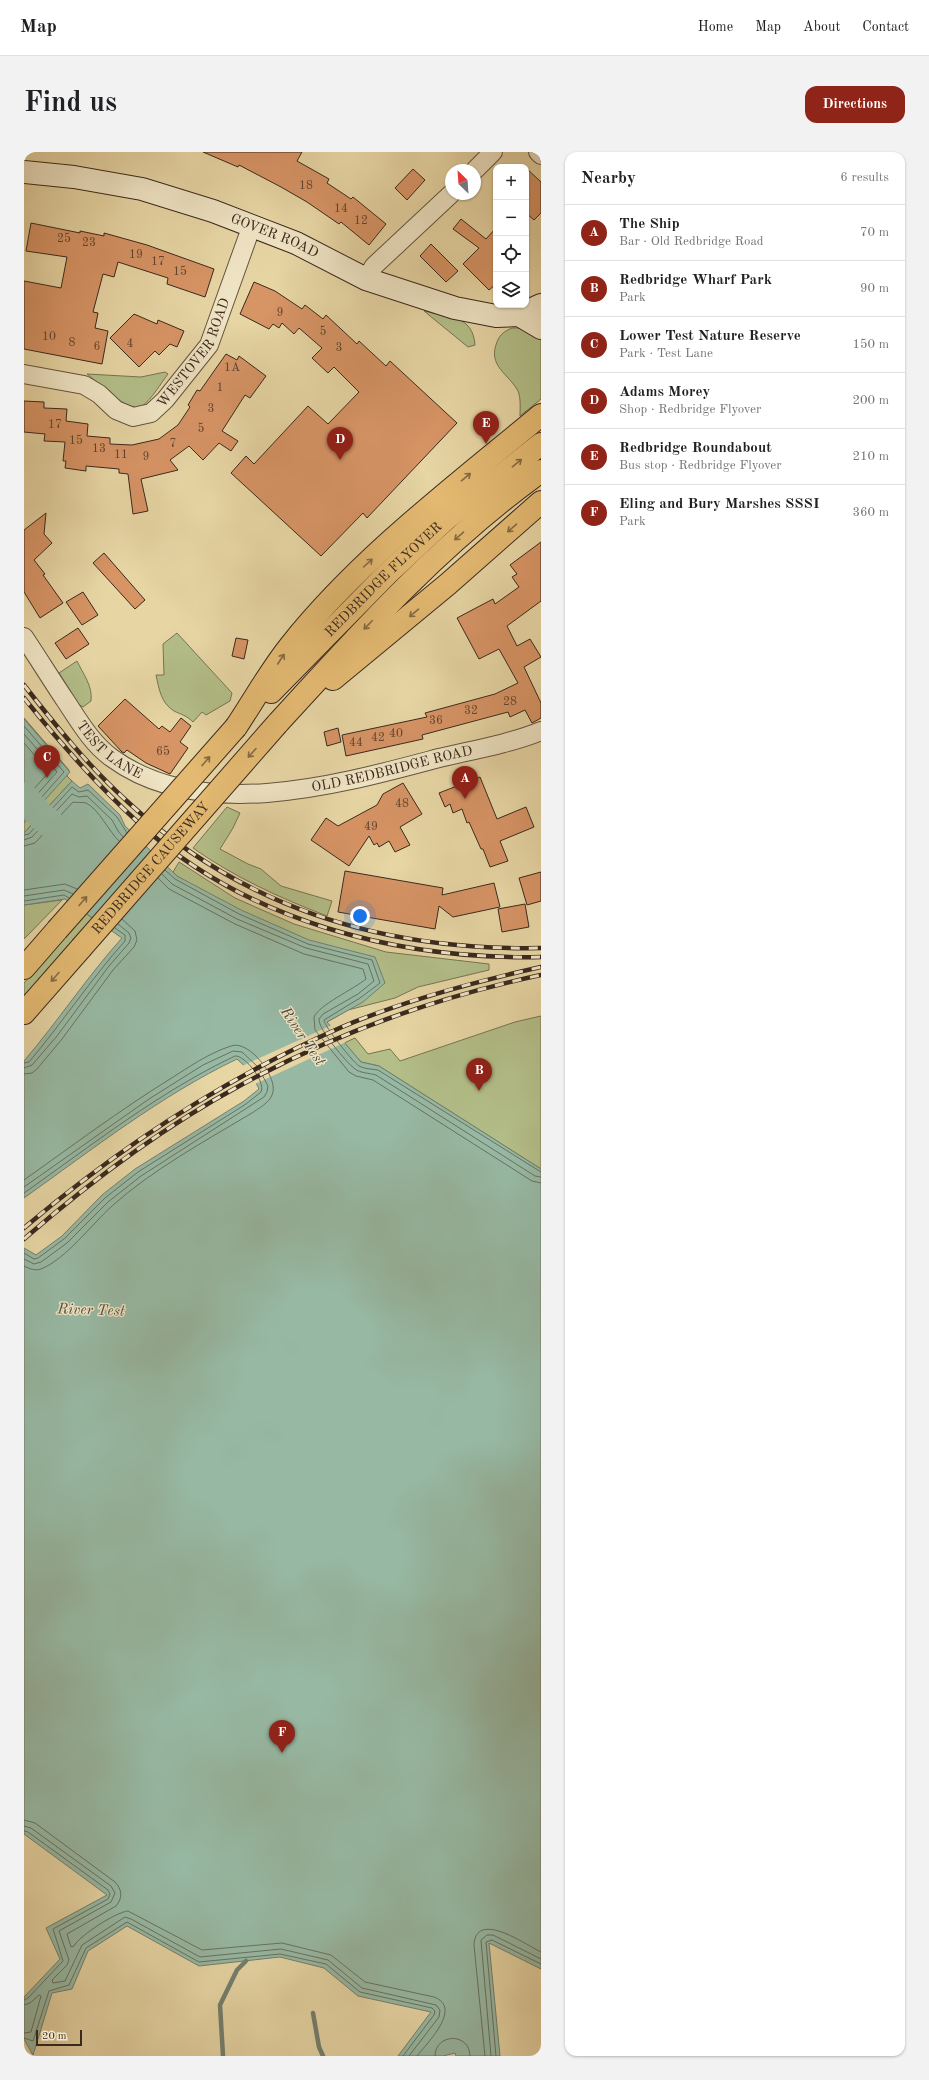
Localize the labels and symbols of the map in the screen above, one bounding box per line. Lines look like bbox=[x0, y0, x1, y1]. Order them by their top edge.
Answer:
north arrow bbox=[445, 164, 481, 200]
house number: 18 bbox=[299, 180, 313, 192]
house number: 14 bbox=[334, 203, 348, 215]
street label: GOVER ROAD bbox=[229, 211, 321, 260]
house number: 12 bbox=[354, 215, 368, 227]
house number: 25 bbox=[57, 232, 71, 245]
house number: 23 bbox=[82, 237, 96, 249]
house number: 19 bbox=[129, 249, 143, 261]
house number: 17 bbox=[151, 256, 165, 268]
house number: 15 bbox=[173, 265, 187, 278]
street label: WESTOVER ROAD bbox=[155, 296, 232, 410]
house number: 9 bbox=[277, 307, 283, 319]
house number: 5 bbox=[320, 325, 327, 338]
house number: 10 bbox=[42, 331, 56, 343]
house number: 8 bbox=[69, 337, 76, 349]
house number: 4 bbox=[127, 338, 134, 350]
house number: 6 bbox=[94, 341, 101, 353]
house number: 3 bbox=[336, 342, 342, 354]
house number: 1A bbox=[224, 362, 240, 374]
house number: 1 bbox=[217, 382, 223, 394]
house number: 3 bbox=[208, 403, 214, 415]
pin: E bbox=[473, 411, 499, 444]
house number: 17 bbox=[48, 419, 62, 431]
house number: 5 bbox=[198, 422, 205, 435]
pin: D bbox=[327, 427, 353, 460]
house number: 15 bbox=[69, 434, 83, 447]
house number: 7 bbox=[170, 438, 176, 450]
house number: 13 bbox=[92, 443, 106, 455]
house number: 11 bbox=[114, 449, 128, 461]
house number: 9 bbox=[143, 451, 149, 463]
one-way arrow bbox=[512, 458, 523, 467]
one-way arrow bbox=[460, 473, 471, 482]
street label: REDBRIDGE FLYOVER bbox=[322, 520, 445, 640]
one-way arrow bbox=[506, 523, 517, 532]
one-way arrow bbox=[453, 532, 464, 541]
one-way arrow bbox=[363, 559, 373, 568]
one-way arrow bbox=[408, 609, 419, 618]
one-way arrow bbox=[363, 620, 373, 630]
one-way arrow bbox=[277, 654, 285, 665]
house number: 28 bbox=[503, 696, 517, 708]
house number: 32 bbox=[464, 705, 478, 717]
house number: 36 bbox=[429, 715, 443, 727]
street label: TEST LANE bbox=[74, 718, 145, 782]
house number: 40 bbox=[389, 728, 403, 740]
house number: 42 bbox=[371, 732, 385, 744]
house number: 44 bbox=[349, 737, 363, 749]
street label: OLD REDBRIDGE ROAD bbox=[310, 741, 474, 795]
pin: C bbox=[34, 745, 60, 778]
house number: 65 bbox=[156, 745, 170, 758]
one-way arrow bbox=[247, 748, 256, 759]
one-way arrow bbox=[201, 757, 210, 767]
pin: A bbox=[452, 766, 478, 799]
house number: 48 bbox=[395, 798, 409, 810]
street label: REDBRIDGE CAUSEWAY bbox=[90, 800, 212, 937]
house number: 49 bbox=[364, 821, 378, 833]
one-way arrow bbox=[78, 896, 88, 906]
your location bbox=[350, 906, 370, 926]
one-way arrow bbox=[51, 972, 60, 982]
water label: River Test bbox=[276, 1004, 327, 1069]
pin: B bbox=[466, 1058, 492, 1091]
water label: River Test bbox=[56, 1302, 125, 1320]
pin: F bbox=[269, 1720, 295, 1753]
scale bar bbox=[36, 2028, 82, 2047]

